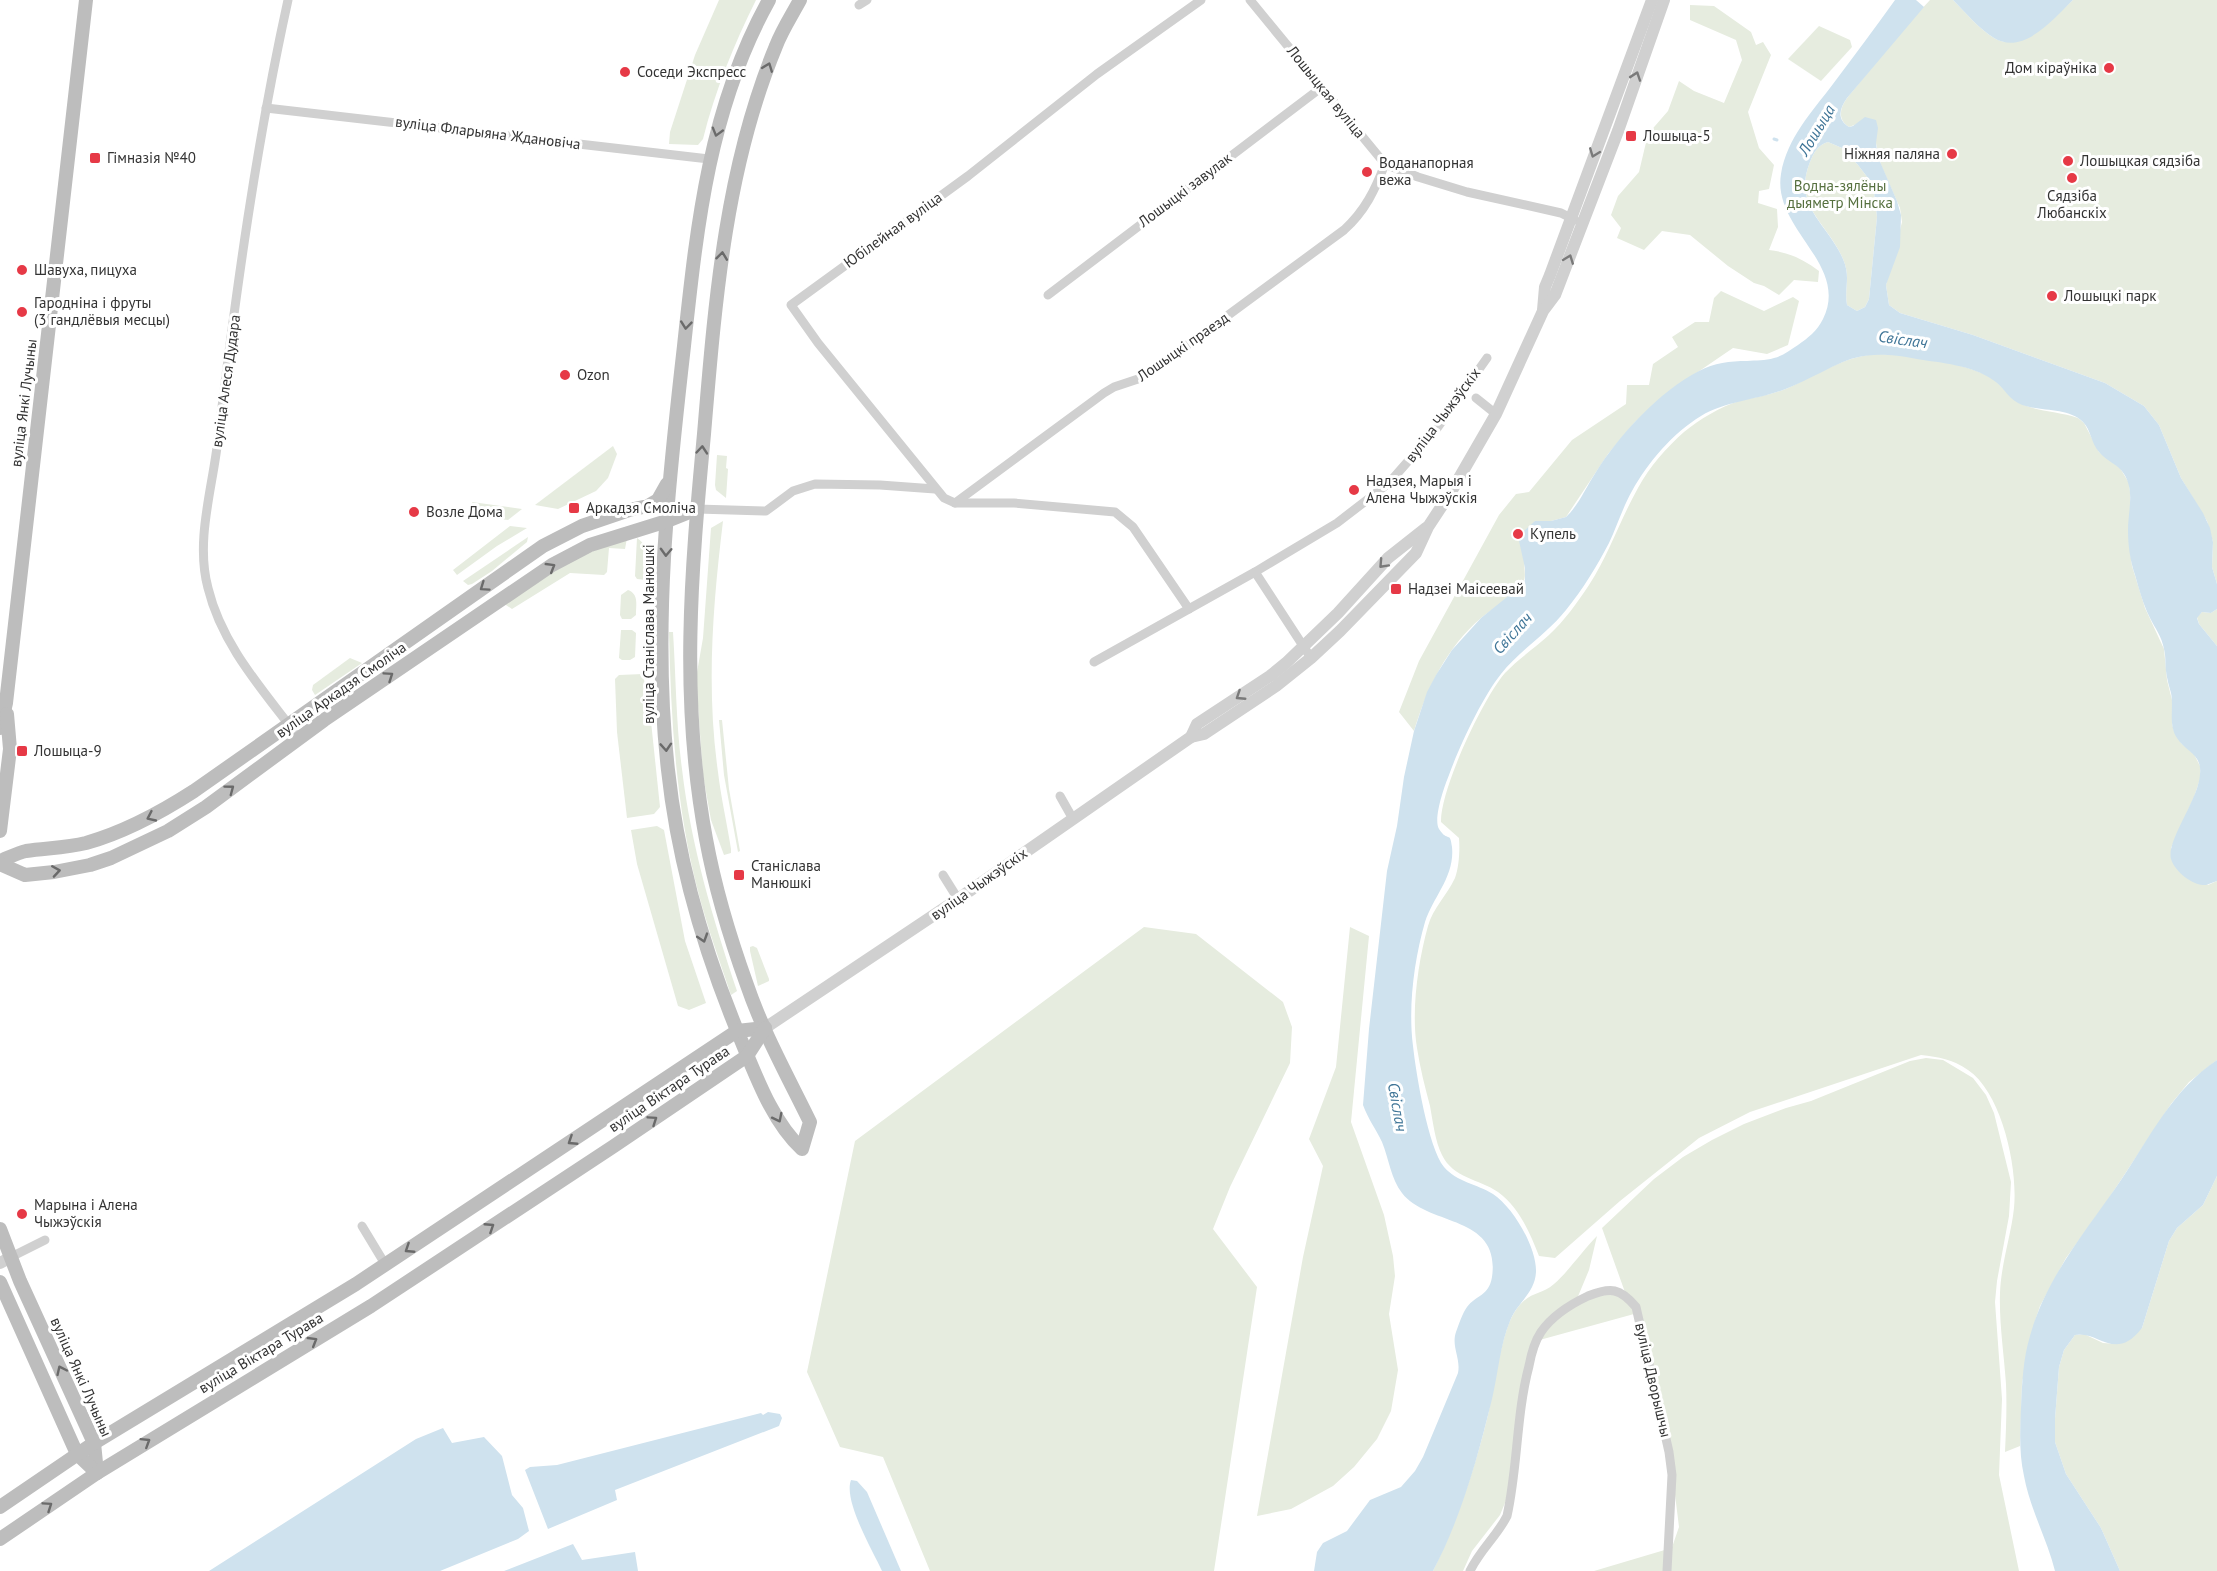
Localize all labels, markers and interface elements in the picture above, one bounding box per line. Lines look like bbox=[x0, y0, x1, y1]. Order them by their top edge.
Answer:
street label: Лошыцкая вуліца bbox=[1283, 41, 1370, 142]
place label: Дом кіраўніка bbox=[2005, 58, 2097, 77]
marker: Дом кіраўніка bbox=[2102, 61, 2116, 75]
place label: Соседи Экспресс bbox=[637, 62, 747, 81]
one-way arrow bbox=[760, 62, 773, 73]
marker: Соседи Экспресс bbox=[618, 65, 632, 79]
one-way arrow bbox=[1629, 71, 1642, 82]
water label: Лошыца bbox=[1793, 101, 1839, 160]
street label: вуліца Фларыяна Ждановіча bbox=[394, 112, 582, 153]
one-way arrow bbox=[712, 126, 724, 137]
place label: Лошыца-5 bbox=[1642, 126, 1711, 145]
marker: Лошыца-5 bbox=[1624, 129, 1638, 143]
place label: Ніжняя паляна bbox=[1844, 144, 1940, 163]
one-way arrow bbox=[1589, 147, 1602, 158]
marker: Ніжняя паляна bbox=[1945, 147, 1959, 161]
place label: Гімназія №40 bbox=[107, 148, 196, 167]
street label: Лошыцкі завулак bbox=[1133, 148, 1236, 232]
marker: Гімназія №40 bbox=[88, 151, 102, 165]
place label: Лошыцкая сядзіба bbox=[2079, 151, 2200, 170]
place label: Воданапорная вежа bbox=[1379, 153, 1474, 189]
marker: Лошыцкая сядзіба bbox=[2061, 154, 2075, 168]
marker: Воданапорная вежа bbox=[1360, 165, 1374, 179]
marker: Сядзіба Любанскіх bbox=[2065, 171, 2079, 185]
park label: Водна-зялёны дыяметр Мінска bbox=[1787, 176, 1893, 212]
place label: Сядзіба Любанскіх bbox=[2036, 186, 2107, 222]
street label: Юбілейная вуліца bbox=[840, 188, 946, 272]
one-way arrow bbox=[715, 252, 728, 261]
one-way arrow bbox=[1562, 254, 1574, 265]
place label: Шавуха, пицуха bbox=[34, 260, 137, 279]
marker: Шавуха, пицуха bbox=[15, 263, 29, 277]
place label: Лошыцкі парк bbox=[2063, 286, 2157, 305]
marker: Лошыцкі парк bbox=[2045, 289, 2059, 303]
place label: Гародніна і фруты (3 гандлёвыя месцы) bbox=[34, 293, 170, 329]
marker: Гародніна і фруты (3 гандлёвыя месцы) bbox=[15, 305, 29, 319]
street label: Лошыцкі праезд bbox=[1132, 308, 1232, 386]
street label: вуліца Алеся Дудара bbox=[207, 313, 244, 448]
one-way arrow bbox=[680, 320, 693, 329]
water label: Свіслач bbox=[1877, 326, 1929, 352]
street label: вуліца Янкі Лучыны bbox=[6, 338, 41, 468]
street label: вуліца Чыжэўскіх bbox=[1401, 363, 1485, 466]
place label: Ozon bbox=[577, 365, 610, 384]
marker: Ozon bbox=[558, 368, 572, 382]
one-way arrow bbox=[695, 446, 708, 455]
place label: Надзея, Марыя і Алена Чыжэўскія bbox=[1366, 471, 1477, 507]
marker: Надзея, Марыя і Алена Чыжэўскія bbox=[1347, 483, 1361, 497]
place label: Аркадзя Смоліча bbox=[586, 498, 696, 517]
marker: Аркадзя Смоліча bbox=[567, 501, 581, 515]
place label: Возле Дома bbox=[426, 502, 503, 521]
marker: Возле Дома bbox=[407, 505, 421, 519]
place label: Купель bbox=[1530, 524, 1576, 543]
marker: Купель bbox=[1511, 527, 1525, 541]
street label: вуліца Станіслава Манюшкі bbox=[639, 544, 658, 724]
one-way arrow bbox=[659, 548, 672, 557]
one-way arrow bbox=[1379, 557, 1390, 568]
one-way arrow bbox=[545, 562, 555, 574]
place label: Надзеі Маісеевай bbox=[1408, 579, 1524, 598]
one-way arrow bbox=[480, 580, 491, 591]
marker: Надзеі Маісеевай bbox=[1389, 582, 1403, 596]
water label: Свіслач bbox=[1488, 608, 1536, 658]
street label: вуліца Аркадзя Смоліча bbox=[272, 637, 410, 742]
one-way arrow bbox=[382, 672, 393, 683]
one-way arrow bbox=[1236, 689, 1247, 700]
place label: Лошыца-9 bbox=[33, 741, 102, 760]
one-way arrow bbox=[659, 743, 672, 752]
marker: Лошыца-9 bbox=[15, 744, 29, 758]
one-way arrow bbox=[223, 785, 234, 796]
one-way arrow bbox=[146, 810, 157, 822]
street label: вуліца Чыжэўскіх bbox=[927, 843, 1031, 924]
place label: Станіслава Манюшкі bbox=[751, 856, 821, 892]
one-way arrow bbox=[51, 865, 61, 878]
marker: Станіслава Манюшкі bbox=[732, 868, 746, 882]
one-way arrow bbox=[696, 932, 709, 943]
street label: вуліца Віктара Турава bbox=[605, 1041, 733, 1136]
water label: Свіслач bbox=[1384, 1081, 1412, 1134]
one-way arrow bbox=[770, 1112, 782, 1123]
one-way arrow bbox=[646, 1116, 657, 1127]
one-way arrow bbox=[568, 1134, 578, 1146]
place label: Марына і Алена Чыжэўскія bbox=[34, 1195, 138, 1231]
marker: Марына і Алена Чыжэўскія bbox=[15, 1207, 29, 1221]
one-way arrow bbox=[484, 1223, 494, 1235]
one-way arrow bbox=[405, 1241, 416, 1252]
street label: вуліца Віктара Турава bbox=[195, 1308, 326, 1397]
street label: вуліца Янкі Лучыны bbox=[47, 1314, 116, 1439]
street label: вуліца Дворышчы bbox=[1631, 1321, 1676, 1439]
one-way arrow bbox=[307, 1336, 317, 1348]
one-way arrow bbox=[56, 1366, 68, 1377]
one-way arrow bbox=[140, 1439, 151, 1450]
one-way arrow bbox=[42, 1502, 53, 1513]

